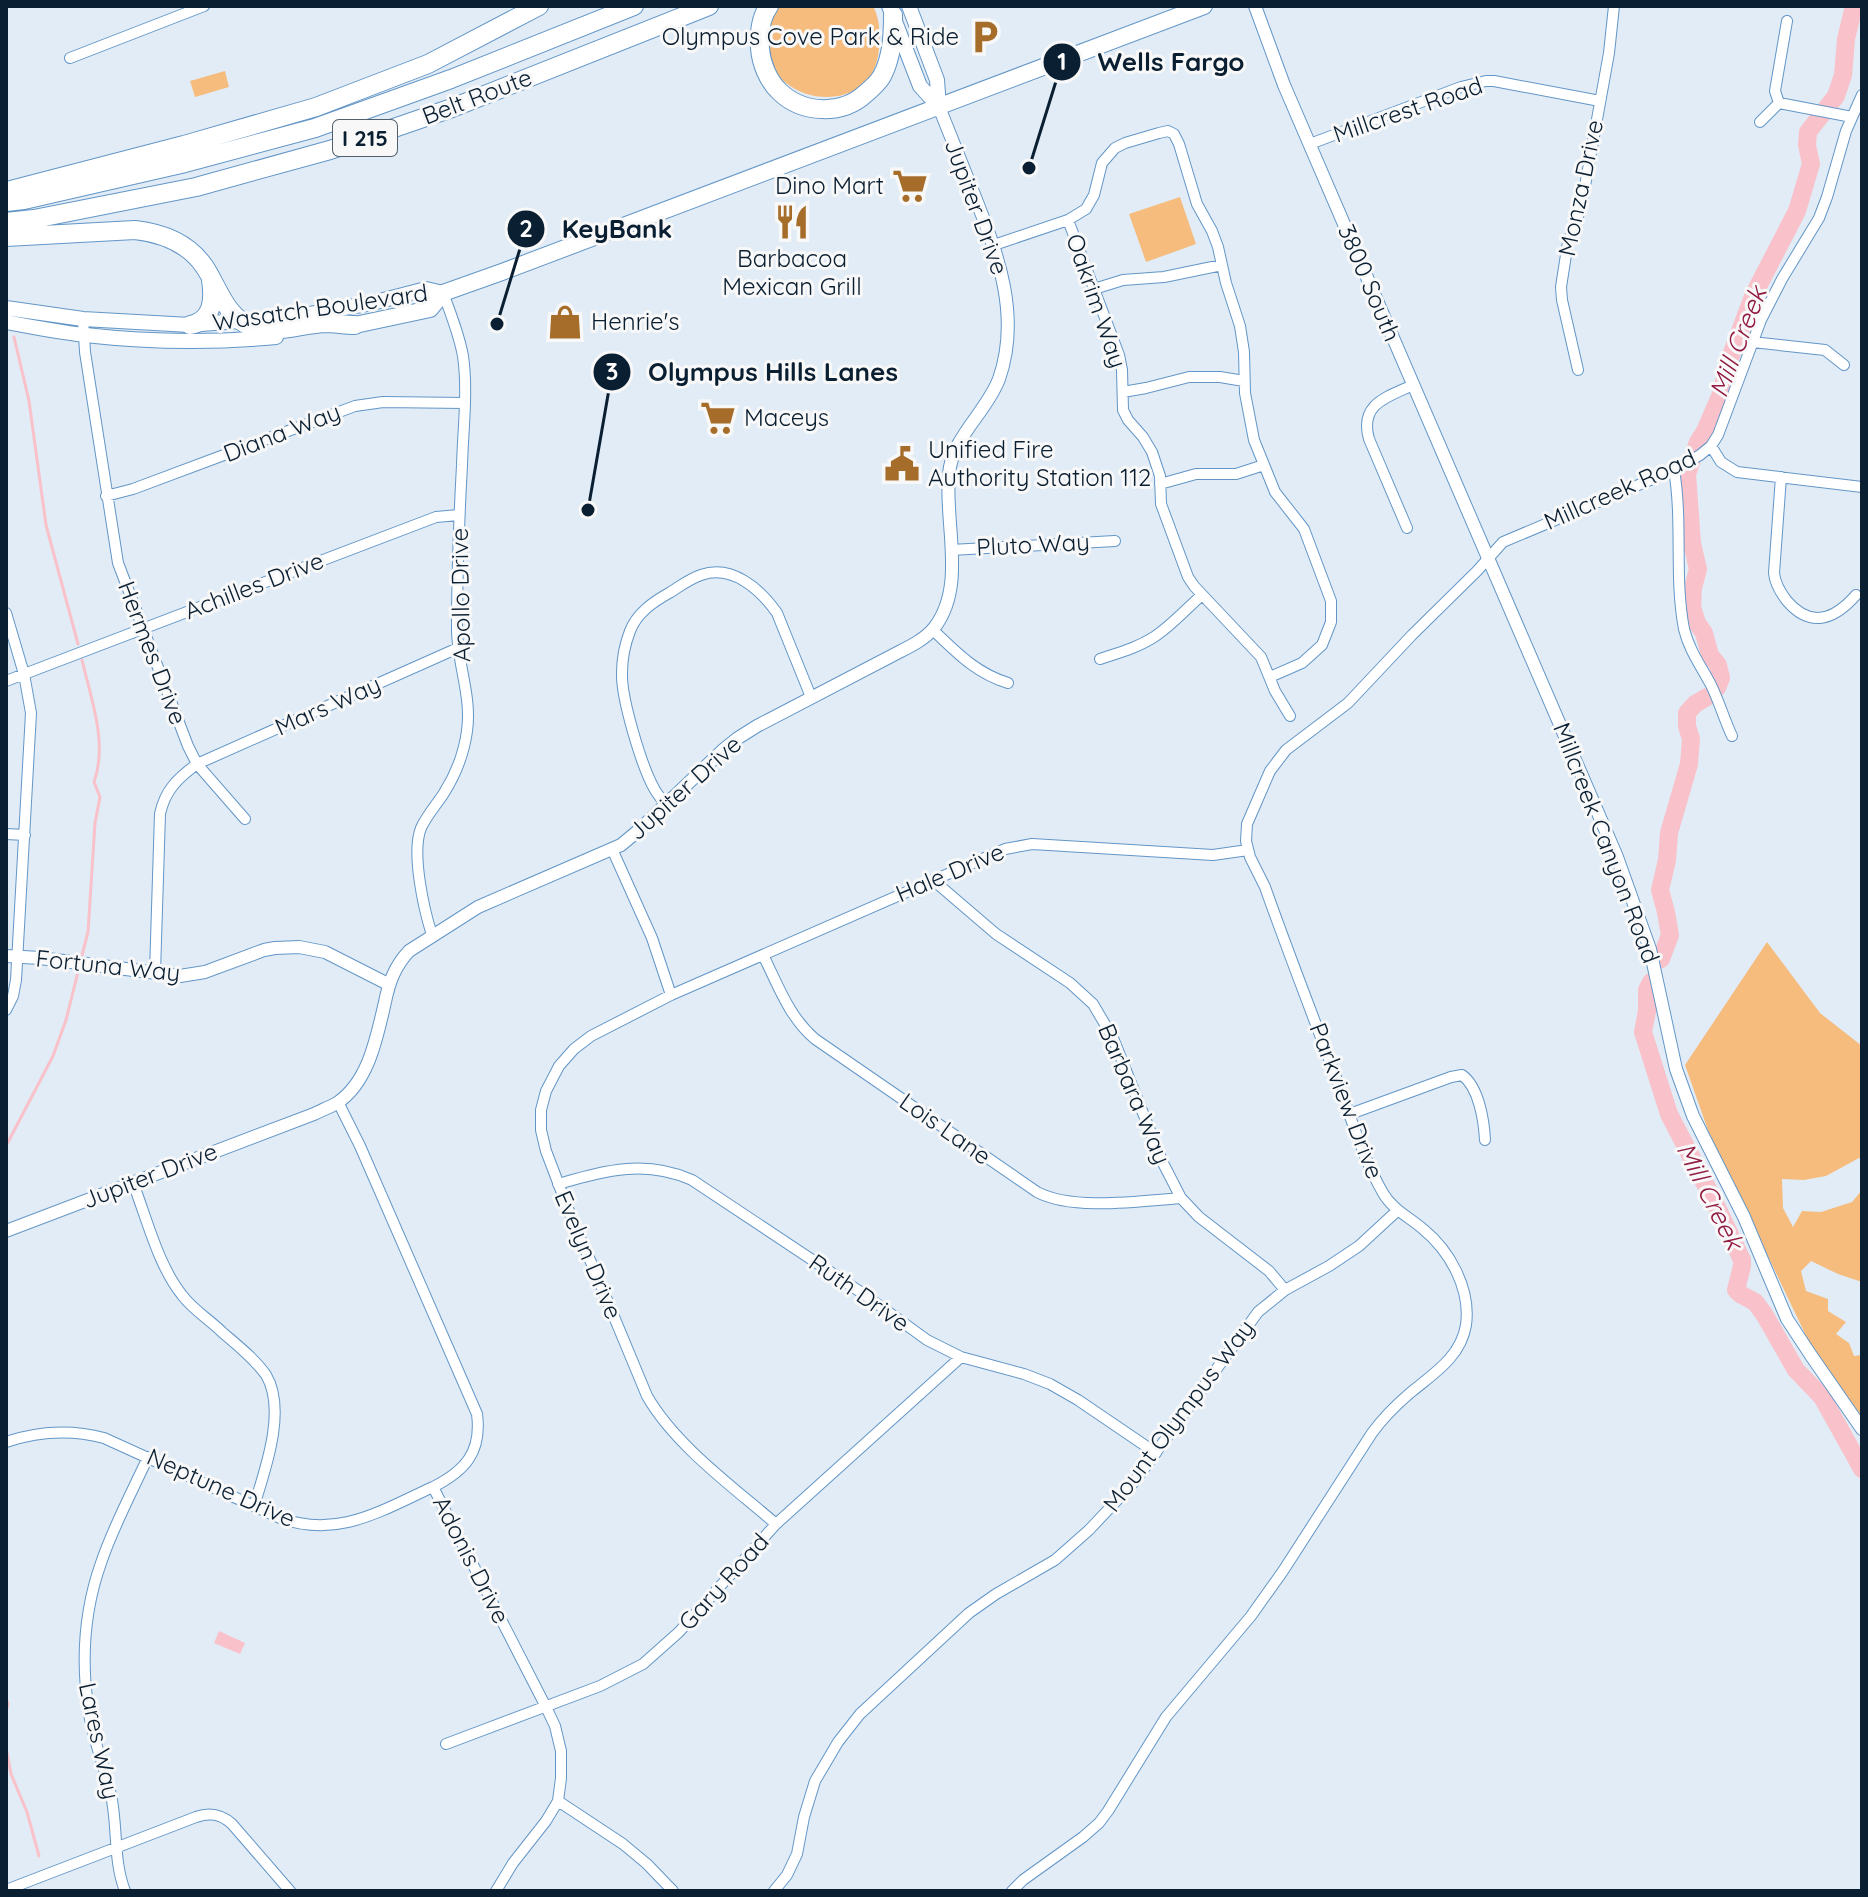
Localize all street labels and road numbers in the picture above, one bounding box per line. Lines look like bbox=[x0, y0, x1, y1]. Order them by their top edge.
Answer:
street label: Belt Route bbox=[418, 61, 536, 131]
street label: Millcrest Road bbox=[1329, 69, 1486, 149]
street label: Monza Drive bbox=[1551, 117, 1609, 259]
road number: I 215 bbox=[333, 120, 397, 156]
street label: Jupiter Drive bbox=[939, 135, 1015, 279]
street label: 3800 South bbox=[1332, 220, 1408, 346]
street label: Oakrim Way bbox=[1060, 230, 1134, 372]
street label: Wasatch Boulevard bbox=[210, 277, 429, 337]
street label: Diana Way bbox=[219, 396, 344, 468]
street label: Millcreek Road bbox=[1539, 442, 1700, 536]
street label: Pluto Way bbox=[975, 526, 1090, 562]
street label: Apollo Drive bbox=[444, 528, 476, 662]
street label: Achilles Drive bbox=[180, 545, 327, 625]
street label: Hermes Drive bbox=[112, 577, 194, 729]
street label: Mars Way bbox=[270, 668, 385, 742]
street label: Millcreek Canyon Road bbox=[1547, 718, 1667, 967]
street label: Jupiter Drive bbox=[621, 729, 747, 846]
street label: Hale Drive bbox=[891, 836, 1008, 908]
street label: Fortuna Way bbox=[34, 943, 182, 987]
street label: Parkview Drive bbox=[1303, 1018, 1390, 1183]
street label: Barbara Way bbox=[1092, 1019, 1178, 1168]
street label: Lois Lane bbox=[894, 1086, 997, 1171]
street label: Jupiter Drive bbox=[78, 1136, 221, 1215]
street label: Evelyn Drive bbox=[548, 1186, 629, 1323]
street label: Ruth Drive bbox=[804, 1247, 916, 1338]
street label: Mount Olympus Way bbox=[1096, 1313, 1260, 1517]
street label: Neptune Drive bbox=[143, 1441, 300, 1533]
street label: Adonis Drive bbox=[427, 1491, 517, 1628]
street label: Gary Road bbox=[672, 1527, 775, 1636]
street label: Lares Way bbox=[73, 1680, 127, 1802]

